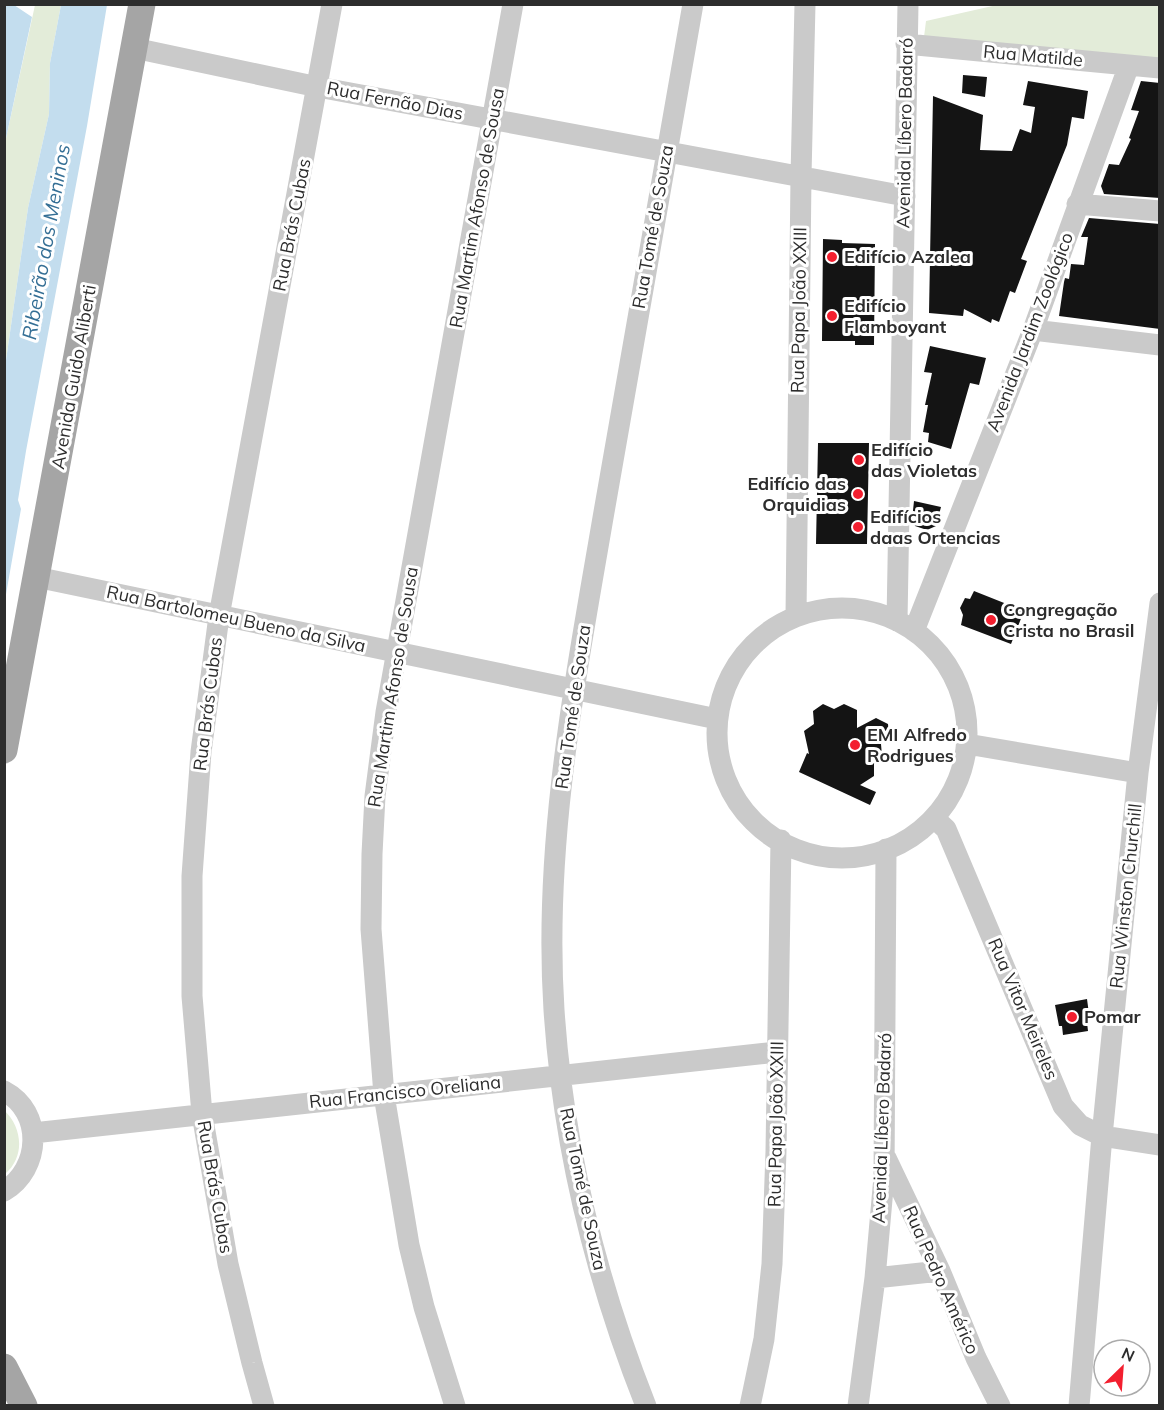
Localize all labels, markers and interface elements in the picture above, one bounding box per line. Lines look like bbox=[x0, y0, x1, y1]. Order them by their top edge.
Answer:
street label: Avenida Líbero Badaró bbox=[891, 37, 918, 229]
street label: Rua Matilde bbox=[982, 40, 1084, 71]
street label: Rua Fernão Dias bbox=[325, 76, 465, 125]
street label: Rua Martim Afonso de Sousa bbox=[444, 86, 509, 330]
water label: Ribeirão dos Meninos bbox=[16, 142, 75, 342]
street label: Rua Tomé de Souza bbox=[627, 143, 678, 310]
street label: Rua Brás Cubas bbox=[267, 157, 316, 293]
street label: Rua Papa João XXIII bbox=[786, 227, 811, 393]
street label: Avenida Jardim Zoológico bbox=[981, 229, 1078, 435]
place label: Edifício Azalea bbox=[844, 245, 971, 268]
marker: Edifício Azalea bbox=[825, 250, 839, 264]
street label: Avenida Guido Aliberti bbox=[46, 283, 101, 471]
place label: Edifício Flamboyant bbox=[844, 294, 947, 338]
marker: Edifício Flamboyant bbox=[825, 309, 839, 323]
place label: Edifício das Violetas bbox=[871, 438, 977, 482]
marker: Edifício das Violetas bbox=[852, 453, 866, 467]
place label: Edifício das Orquidias bbox=[747, 472, 846, 516]
marker: Edifício das Orquidias bbox=[851, 487, 865, 501]
place label: Edifícios daas Ortencias bbox=[870, 505, 1001, 549]
marker: Edifícios daas Ortencias bbox=[851, 520, 865, 534]
street label: Rua Martim Afonso de Sousa bbox=[362, 565, 423, 809]
street label: Rua Bartolomeu Bueno da Silva bbox=[104, 580, 368, 657]
place label: Congregação Crista no Brasil bbox=[1003, 598, 1134, 642]
marker: Congregação Crista no Brasil bbox=[984, 613, 998, 627]
street label: Rua Tomé de Souza bbox=[550, 623, 595, 791]
street label: Rua Brás Cubas bbox=[188, 636, 227, 772]
place label: EMI Alfredo Rodrigues bbox=[867, 723, 967, 767]
marker: EMI Alfredo Rodrigues bbox=[848, 738, 862, 752]
street label: Rua Winston Churchill bbox=[1104, 802, 1147, 990]
street label: Rua Vitor Meireles bbox=[983, 935, 1064, 1083]
place label: Pomar bbox=[1084, 1005, 1142, 1028]
marker: Pomar bbox=[1065, 1010, 1079, 1024]
street label: Avenida Líbero Badaró bbox=[867, 1032, 896, 1224]
street label: Rua Papa João XXIII bbox=[763, 1041, 788, 1207]
street label: Rua Francisco Oreliana bbox=[308, 1070, 502, 1113]
street label: Rua Tomé de Souza bbox=[555, 1105, 612, 1272]
street label: Rua Brás Cubas bbox=[192, 1119, 239, 1255]
street label: Rua Pedro Américo bbox=[898, 1202, 985, 1358]
north arrow bbox=[1092, 1338, 1152, 1398]
text: N bbox=[1119, 1343, 1138, 1366]

